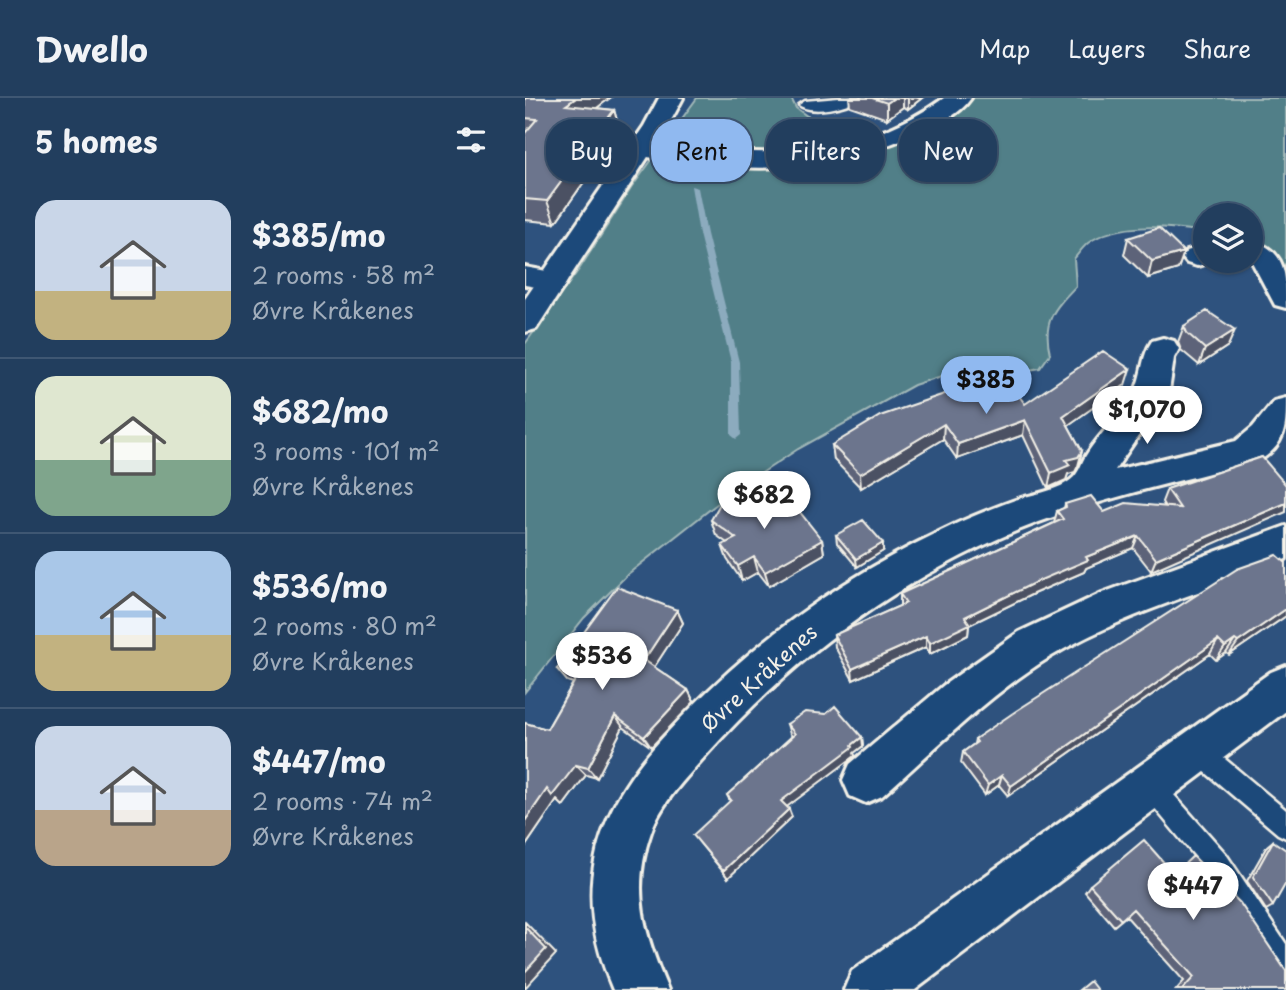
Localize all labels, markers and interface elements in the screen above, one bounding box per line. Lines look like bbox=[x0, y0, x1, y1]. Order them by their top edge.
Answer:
text: Dwello bbox=[35, 23, 148, 73]
text: Map bbox=[979, 30, 1030, 66]
text: Layers bbox=[1068, 30, 1145, 66]
text: Share bbox=[1183, 30, 1251, 66]
text: 5 homes bbox=[35, 118, 158, 163]
chip: Buy bbox=[546, 119, 637, 182]
chip: Rent bbox=[651, 119, 752, 182]
chip: Filters bbox=[766, 119, 885, 182]
chip: New bbox=[899, 119, 997, 182]
icon: filters bbox=[452, 121, 490, 159]
map controls bbox=[1193, 203, 1263, 273]
button: layers bbox=[1193, 203, 1263, 273]
text: $385/mo bbox=[252, 212, 386, 257]
icon: home bbox=[91, 228, 175, 312]
text: 2 rooms · 58 m² bbox=[252, 257, 435, 292]
text: Øvre Kråkenes bbox=[252, 292, 414, 327]
pin: $385 bbox=[945, 356, 1027, 416]
text: $385 bbox=[957, 361, 1015, 396]
pin: $1,070 bbox=[1090, 386, 1204, 446]
text: $682/mo bbox=[252, 388, 388, 433]
text: $1,070 bbox=[1108, 391, 1186, 426]
icon: home bbox=[91, 404, 175, 488]
text: 3 rooms · 101 m² bbox=[252, 433, 440, 468]
text: Øvre Kråkenes bbox=[252, 468, 414, 503]
pin: $682 bbox=[723, 472, 805, 531]
text: $682 bbox=[734, 476, 794, 511]
text: $536/mo bbox=[252, 563, 388, 608]
icon: home bbox=[91, 579, 175, 663]
text: 2 rooms · 80 m² bbox=[252, 608, 437, 643]
street label: Øvre Kråkenes bbox=[692, 616, 824, 738]
pin: $536 bbox=[561, 632, 643, 692]
text: $536 bbox=[572, 637, 632, 672]
text: Øvre Kråkenes bbox=[252, 643, 414, 678]
text: $447/mo bbox=[252, 738, 386, 783]
icon: home bbox=[91, 754, 175, 838]
text: 2 rooms · 74 m² bbox=[252, 783, 433, 818]
text: Øvre Kråkenes bbox=[252, 818, 414, 853]
pin: $447 bbox=[1152, 862, 1234, 922]
text: $447 bbox=[1164, 867, 1222, 902]

